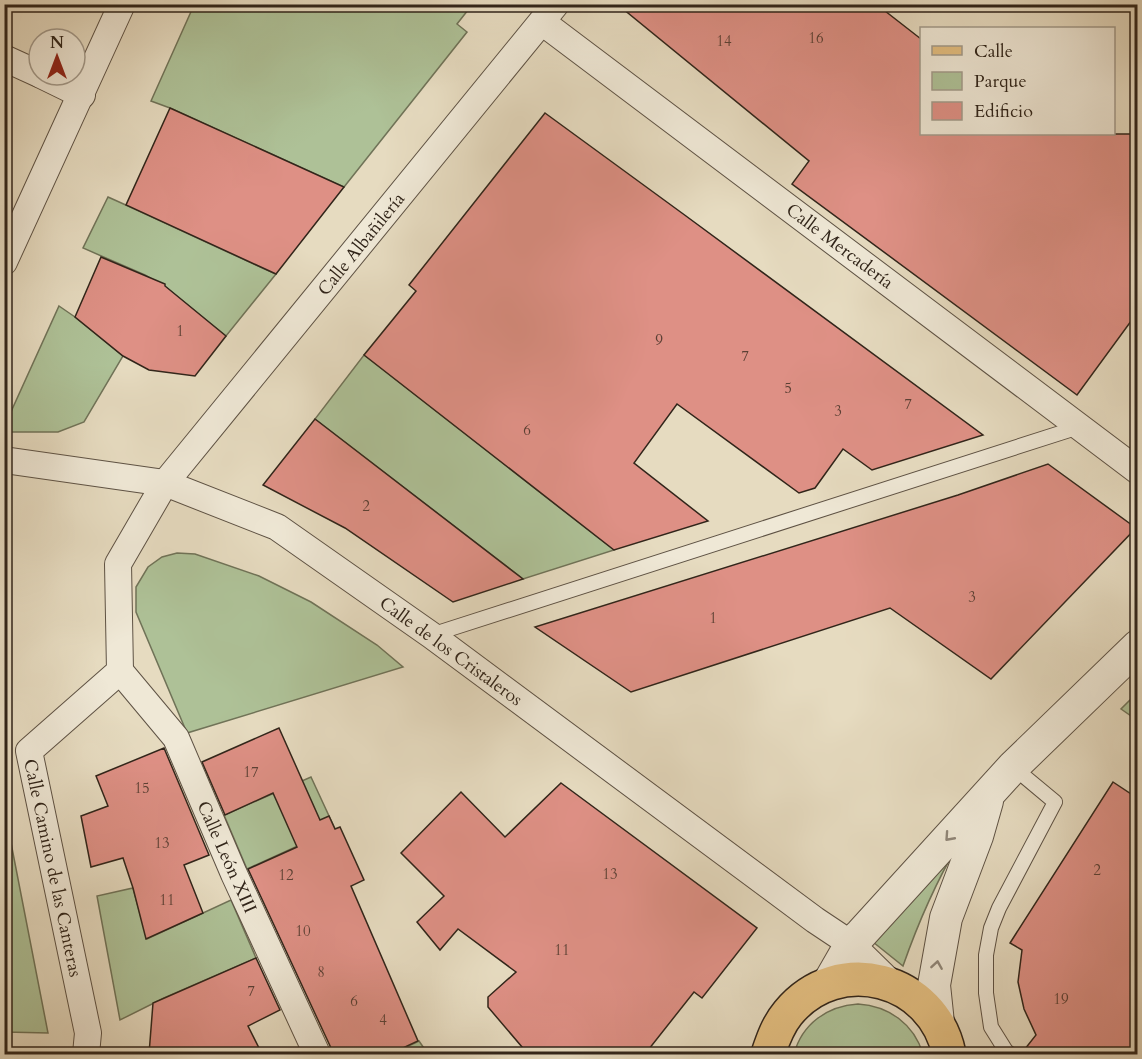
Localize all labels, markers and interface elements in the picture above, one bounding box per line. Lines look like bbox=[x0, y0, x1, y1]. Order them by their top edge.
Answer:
north arrow bbox=[27, 27, 87, 87]
legend bbox=[920, 27, 1115, 135]
house number: 16 bbox=[808, 28, 824, 48]
house number: 14 bbox=[716, 31, 732, 51]
text: N bbox=[50, 32, 64, 54]
text: Calle bbox=[974, 39, 1013, 64]
text: Parque bbox=[974, 69, 1027, 94]
text: Edificio bbox=[974, 99, 1033, 124]
street label: Calle Albañilería bbox=[312, 187, 411, 301]
street label: Calle Mercadería bbox=[781, 198, 899, 295]
house number: 1 bbox=[176, 321, 184, 341]
house number: 9 bbox=[655, 330, 663, 350]
house number: 7 bbox=[741, 346, 749, 366]
house number: 5 bbox=[784, 378, 792, 398]
house number: 7 bbox=[904, 394, 912, 414]
house number: 3 bbox=[834, 401, 842, 421]
house number: 6 bbox=[523, 420, 531, 440]
house number: 2 bbox=[362, 496, 370, 516]
house number: 3 bbox=[968, 587, 976, 607]
street label: Calle de los Cristaleros bbox=[374, 591, 527, 712]
house number: 1 bbox=[709, 608, 717, 628]
street label: Calle Camino de las Canteras bbox=[17, 757, 88, 979]
house number: 17 bbox=[243, 762, 259, 782]
house number: 15 bbox=[134, 778, 150, 798]
street label: Calle León XIII bbox=[191, 797, 262, 917]
one-way arrow bbox=[945, 830, 956, 841]
house number: 13 bbox=[154, 833, 170, 853]
house number: 2 bbox=[1093, 860, 1101, 880]
house number: 13 bbox=[602, 864, 618, 884]
house number: 12 bbox=[278, 865, 294, 885]
house number: 11 bbox=[159, 890, 175, 910]
house number: 10 bbox=[295, 921, 311, 941]
house number: 11 bbox=[554, 940, 570, 960]
one-way arrow bbox=[930, 960, 943, 970]
house number: 8 bbox=[317, 962, 325, 982]
house number: 7 bbox=[247, 981, 255, 1001]
house number: 19 bbox=[1053, 989, 1069, 1009]
house number: 6 bbox=[350, 991, 358, 1011]
house number: 4 bbox=[379, 1010, 387, 1030]

